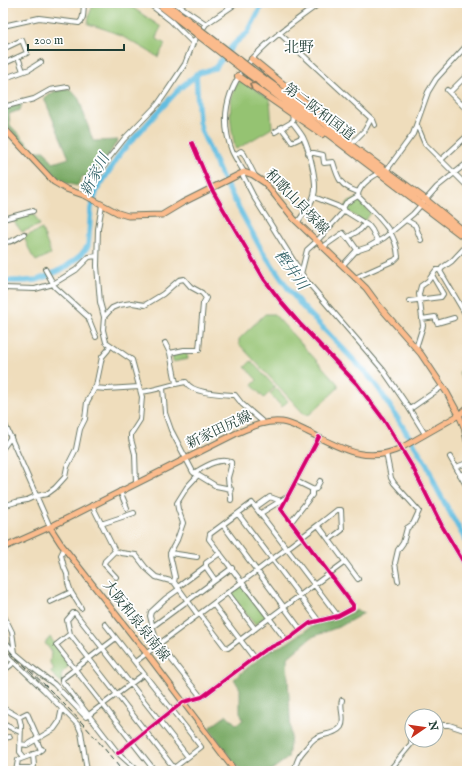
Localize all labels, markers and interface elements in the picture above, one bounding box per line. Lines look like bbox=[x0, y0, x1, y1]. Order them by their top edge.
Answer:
scale bar bbox=[28, 26, 124, 52]
text: 200 m bbox=[34, 33, 63, 48]
district label: 北野 bbox=[284, 38, 314, 57]
street label: 第二阪和国道 bbox=[280, 80, 358, 144]
one-way arrow bbox=[249, 82, 256, 90]
water label: 新家川 bbox=[76, 149, 115, 199]
street label: 和歌山貝塚線 bbox=[261, 166, 333, 238]
water label: 樫井川 bbox=[270, 246, 313, 295]
street label: 新家田尻線 bbox=[183, 407, 255, 453]
street label: 大阪和泉泉南線 bbox=[99, 577, 173, 665]
north arrow bbox=[404, 708, 444, 748]
text: N bbox=[425, 719, 441, 733]

